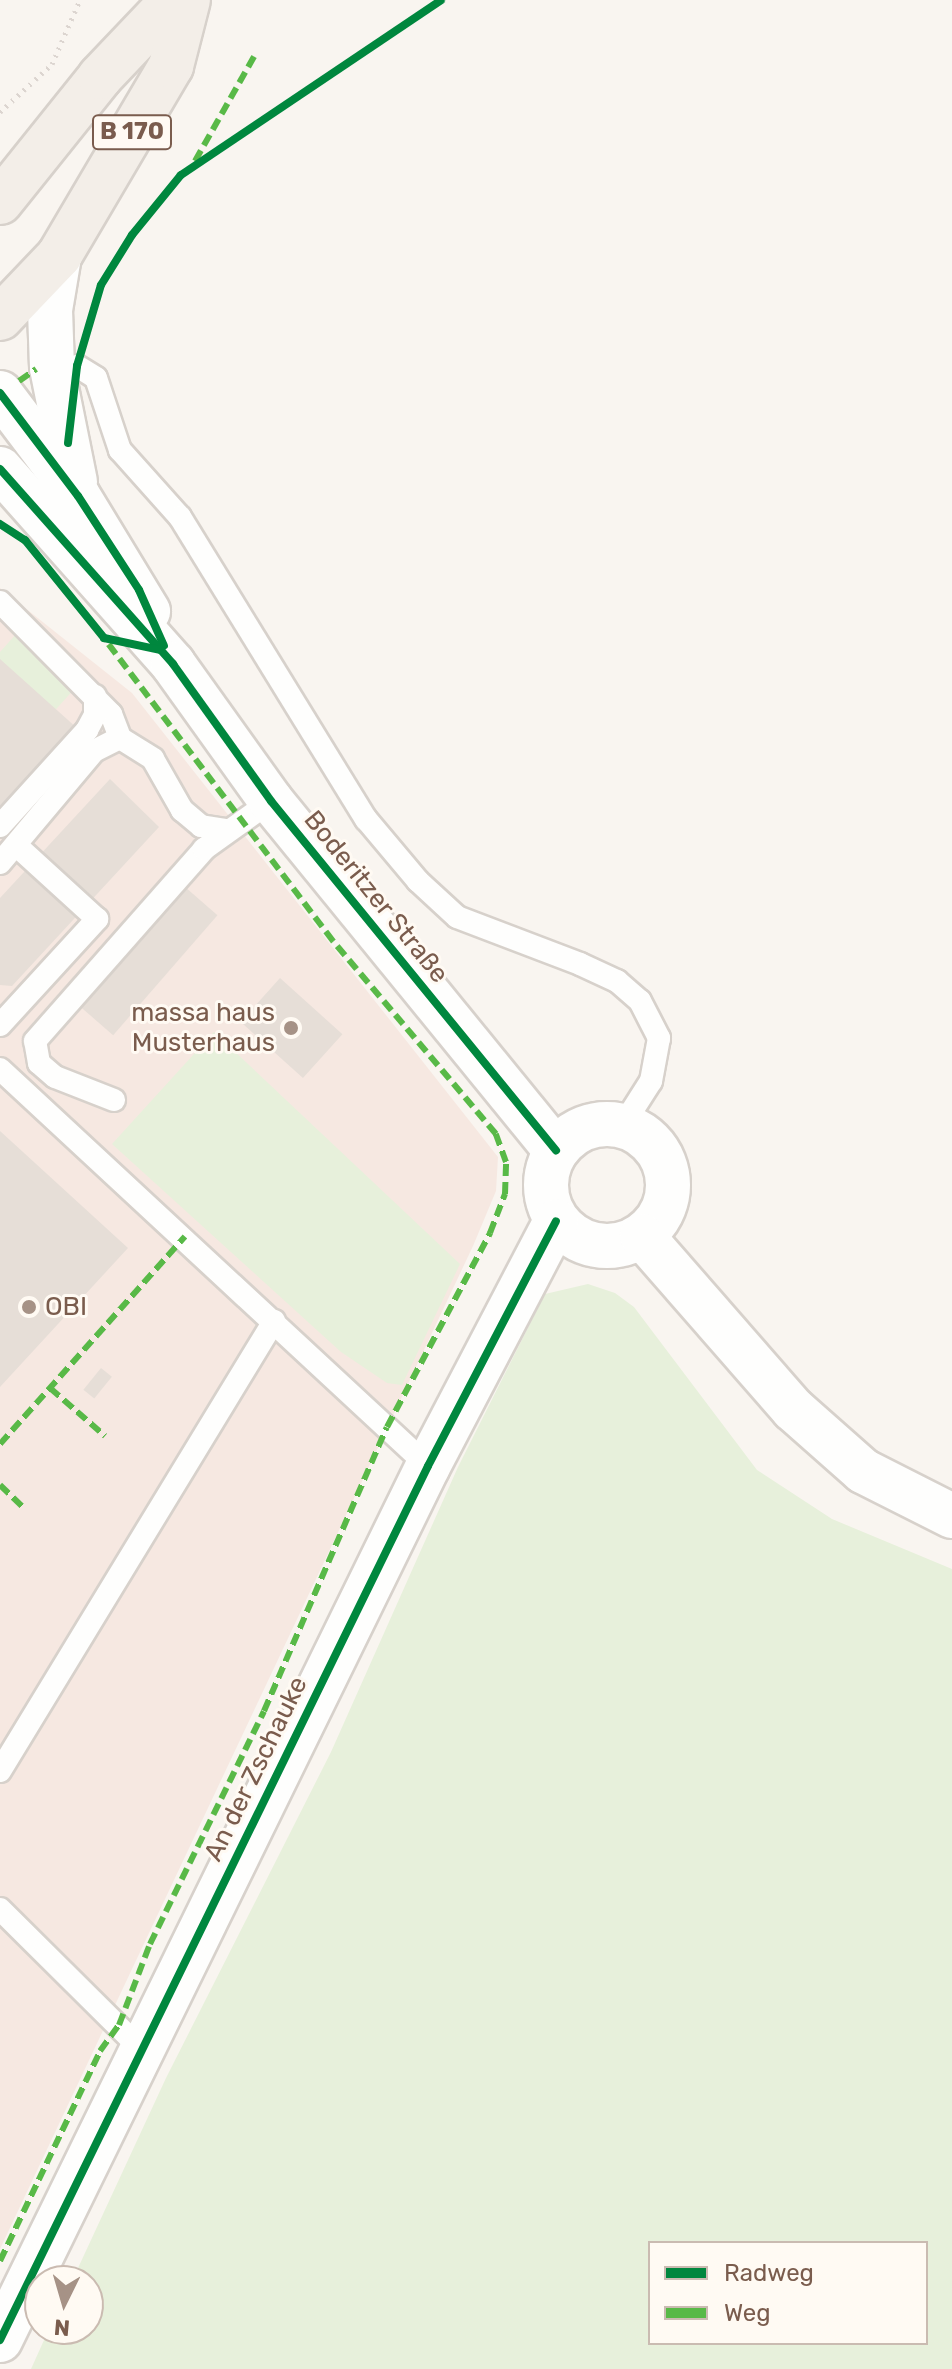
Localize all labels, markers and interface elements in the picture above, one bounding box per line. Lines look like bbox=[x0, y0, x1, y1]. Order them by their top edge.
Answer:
road number: B 170 bbox=[90, 112, 174, 152]
street label: Boderitzer Straße bbox=[297, 805, 455, 989]
place label: massa haus Musterhaus bbox=[131, 997, 275, 1058]
marker: massa haus Musterhaus bbox=[282, 1019, 300, 1037]
place label: OBI bbox=[45, 1291, 87, 1323]
marker: OBI bbox=[20, 1298, 38, 1316]
street label: An der Zschauke bbox=[198, 1671, 314, 1867]
legend bbox=[648, 2241, 928, 2345]
text: Radweg bbox=[724, 2259, 814, 2287]
north arrow bbox=[24, 2265, 104, 2345]
text: Weg bbox=[724, 2299, 771, 2327]
text: N bbox=[53, 2313, 71, 2342]

